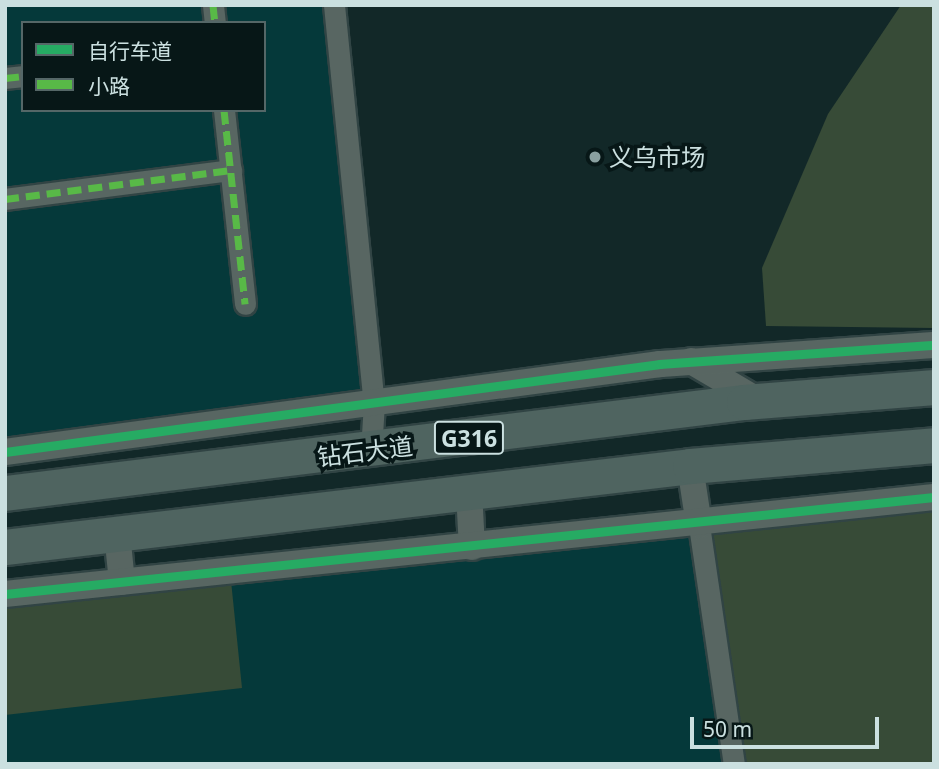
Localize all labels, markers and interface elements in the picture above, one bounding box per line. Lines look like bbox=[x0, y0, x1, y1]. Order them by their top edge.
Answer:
legend bbox=[21, 21, 266, 112]
text: 自行车道 bbox=[88, 37, 172, 65]
text: 小路 bbox=[88, 72, 130, 100]
place label: 义乌市场 bbox=[609, 143, 705, 171]
marker: 义乌市场 bbox=[587, 149, 603, 165]
road number: G316 bbox=[432, 418, 506, 458]
street label: 钻石大道 bbox=[316, 431, 414, 471]
scale bar bbox=[694, 702, 883, 746]
text: 50 m bbox=[703, 715, 752, 743]

